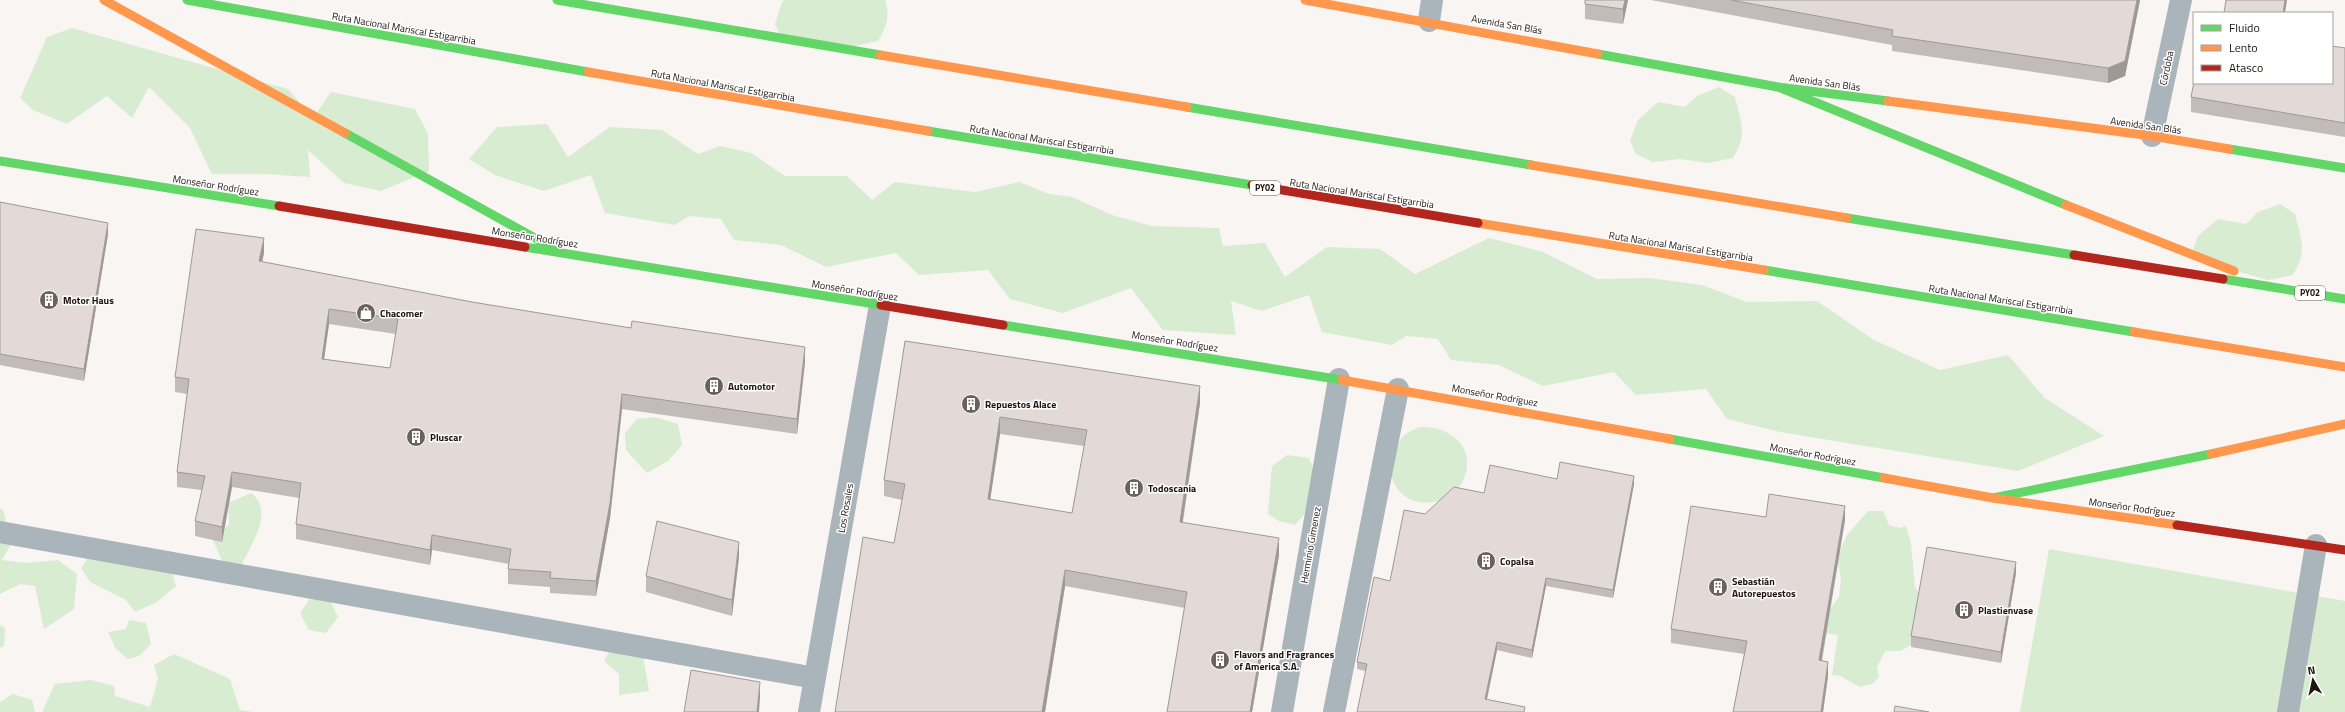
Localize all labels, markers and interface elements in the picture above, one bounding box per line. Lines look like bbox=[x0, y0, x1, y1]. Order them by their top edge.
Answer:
street label: Ruta Nacional Mariscal Estigarribia bbox=[331, 8, 477, 49]
street label: Avenida San Blás bbox=[1470, 11, 1544, 38]
legend bbox=[2193, 12, 2333, 84]
text: Fluido bbox=[2229, 18, 2260, 37]
text: Lento bbox=[2229, 38, 2258, 57]
street label: Córdoba bbox=[2156, 50, 2177, 87]
text: Atasco bbox=[2229, 58, 2263, 77]
street label: Ruta Nacional Mariscal Estigarribia bbox=[650, 65, 796, 106]
street label: Avenida San Blás bbox=[1788, 70, 1862, 95]
street label: Avenida San Blás bbox=[2109, 113, 2183, 138]
street label: Ruta Nacional Mariscal Estigarribia bbox=[969, 121, 1115, 158]
street label: Monseñor Rodríguez bbox=[172, 171, 261, 200]
street label: Ruta Nacional Mariscal Estigarribia bbox=[1289, 175, 1435, 212]
road number: PY02 bbox=[1250, 181, 1280, 195]
street label: Monseñor Rodríguez bbox=[491, 223, 580, 252]
street label: Ruta Nacional Mariscal Estigarribia bbox=[1608, 228, 1754, 265]
street label: Monseñor Rodríguez bbox=[811, 276, 900, 305]
street label: Ruta Nacional Mariscal Estigarribia bbox=[1928, 281, 2074, 318]
road number: PY02 bbox=[2295, 286, 2325, 300]
building icon: Motor Haus bbox=[38, 289, 60, 311]
place label: Motor Haus bbox=[63, 293, 114, 308]
shop icon: Chacomer bbox=[355, 302, 377, 324]
place label: Chacomer bbox=[380, 306, 423, 321]
street label: Monseñor Rodríguez bbox=[1131, 327, 1220, 356]
building icon: Automotor bbox=[703, 375, 725, 397]
place label: Automotor bbox=[728, 379, 775, 394]
street label: Monseñor Rodríguez bbox=[1451, 381, 1540, 411]
building icon: Repuestos Alace bbox=[960, 393, 982, 415]
place label: Repuestos Alace bbox=[985, 397, 1056, 412]
building icon: Pluscar bbox=[405, 426, 427, 448]
place label: Pluscar bbox=[430, 430, 462, 445]
street label: Monseñor Rodríguez bbox=[1769, 440, 1858, 470]
building icon: Todoscania bbox=[1123, 477, 1145, 499]
place label: Todoscania bbox=[1148, 481, 1196, 496]
street label: Los Rosales bbox=[834, 482, 857, 534]
street label: Monseñor Rodríguez bbox=[2088, 494, 2177, 521]
street label: Herminio Gimenez bbox=[1296, 505, 1325, 585]
building icon: Copalsa bbox=[1475, 550, 1497, 572]
place label: Copalsa bbox=[1500, 554, 1534, 569]
place label: Sebastián Autorepuestos bbox=[1732, 574, 1796, 601]
building icon: Sebastián Autorepuestos bbox=[1707, 576, 1729, 598]
building icon: Plastienvase bbox=[1953, 599, 1975, 621]
place label: Plastienvase bbox=[1978, 603, 2033, 618]
place label: Flavors and Fragrances of America S.A. bbox=[1234, 647, 1334, 674]
building icon: Flavors and Fragrances of America S.A. bbox=[1209, 649, 1231, 671]
north arrow bbox=[2293, 660, 2333, 700]
text: N bbox=[2306, 662, 2316, 679]

